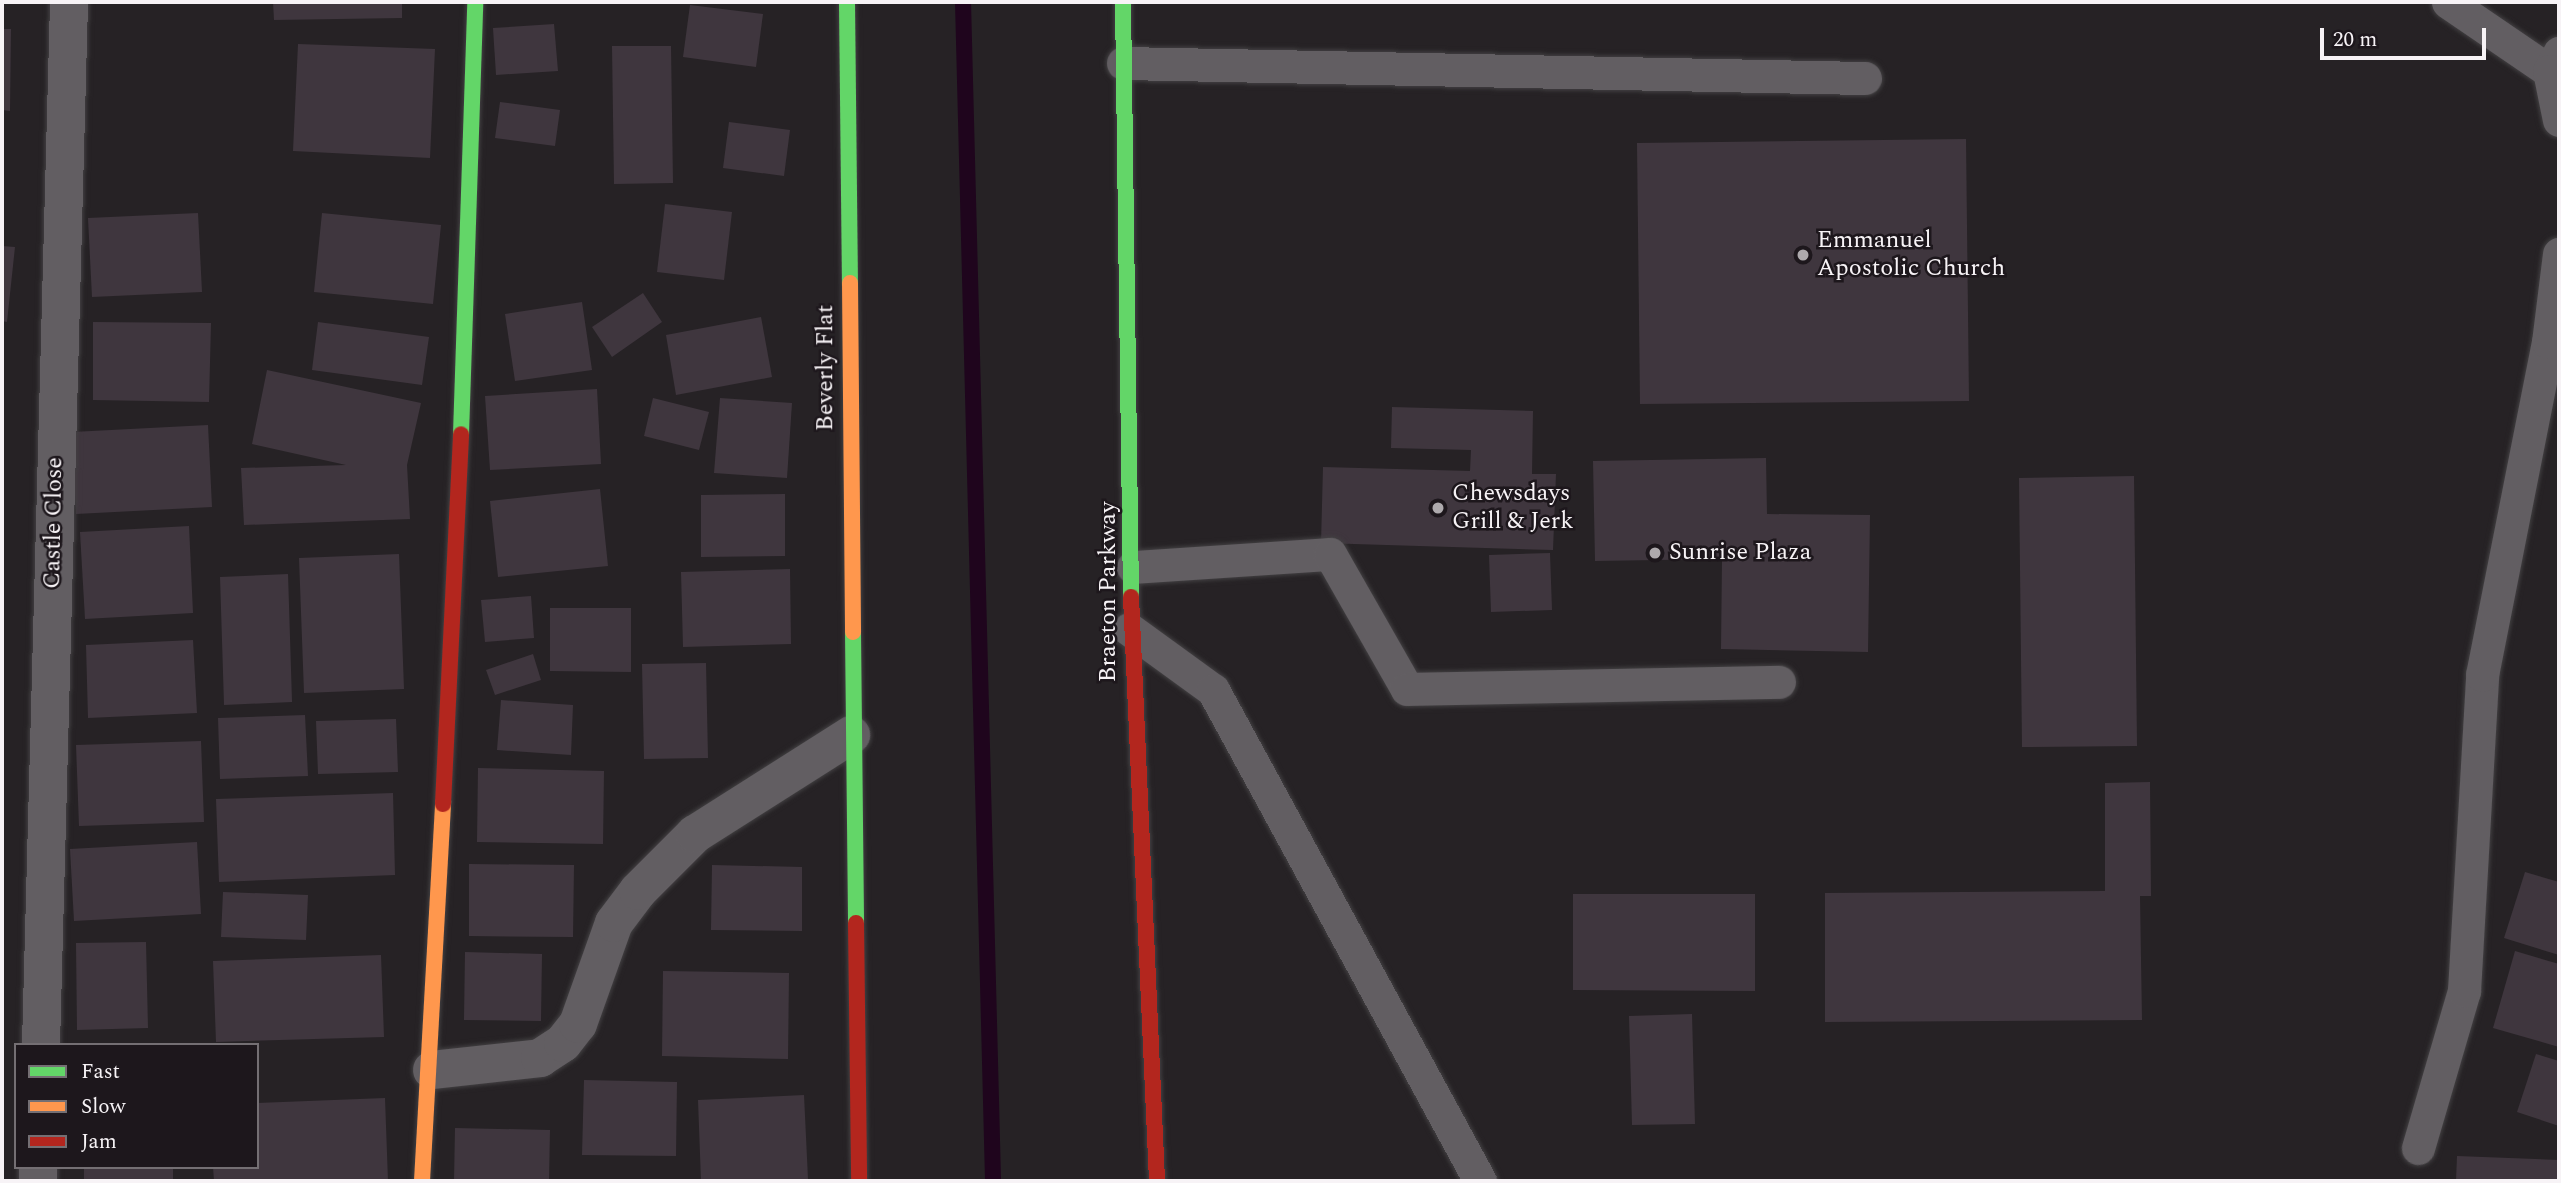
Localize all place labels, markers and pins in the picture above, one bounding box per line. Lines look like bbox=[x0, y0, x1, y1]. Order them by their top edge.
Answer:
place label: Emmanuel Apostolic Church bbox=[1817, 227, 2005, 283]
marker: Emmanuel Apostolic Church bbox=[1795, 247, 1811, 263]
place label: Chewsdays Grill & Jerk bbox=[1452, 480, 1574, 536]
marker: Chewsdays Grill & Jerk bbox=[1430, 500, 1446, 516]
place label: Sunrise Plaza bbox=[1669, 539, 1811, 567]
marker: Sunrise Plaza bbox=[1647, 545, 1663, 561]

